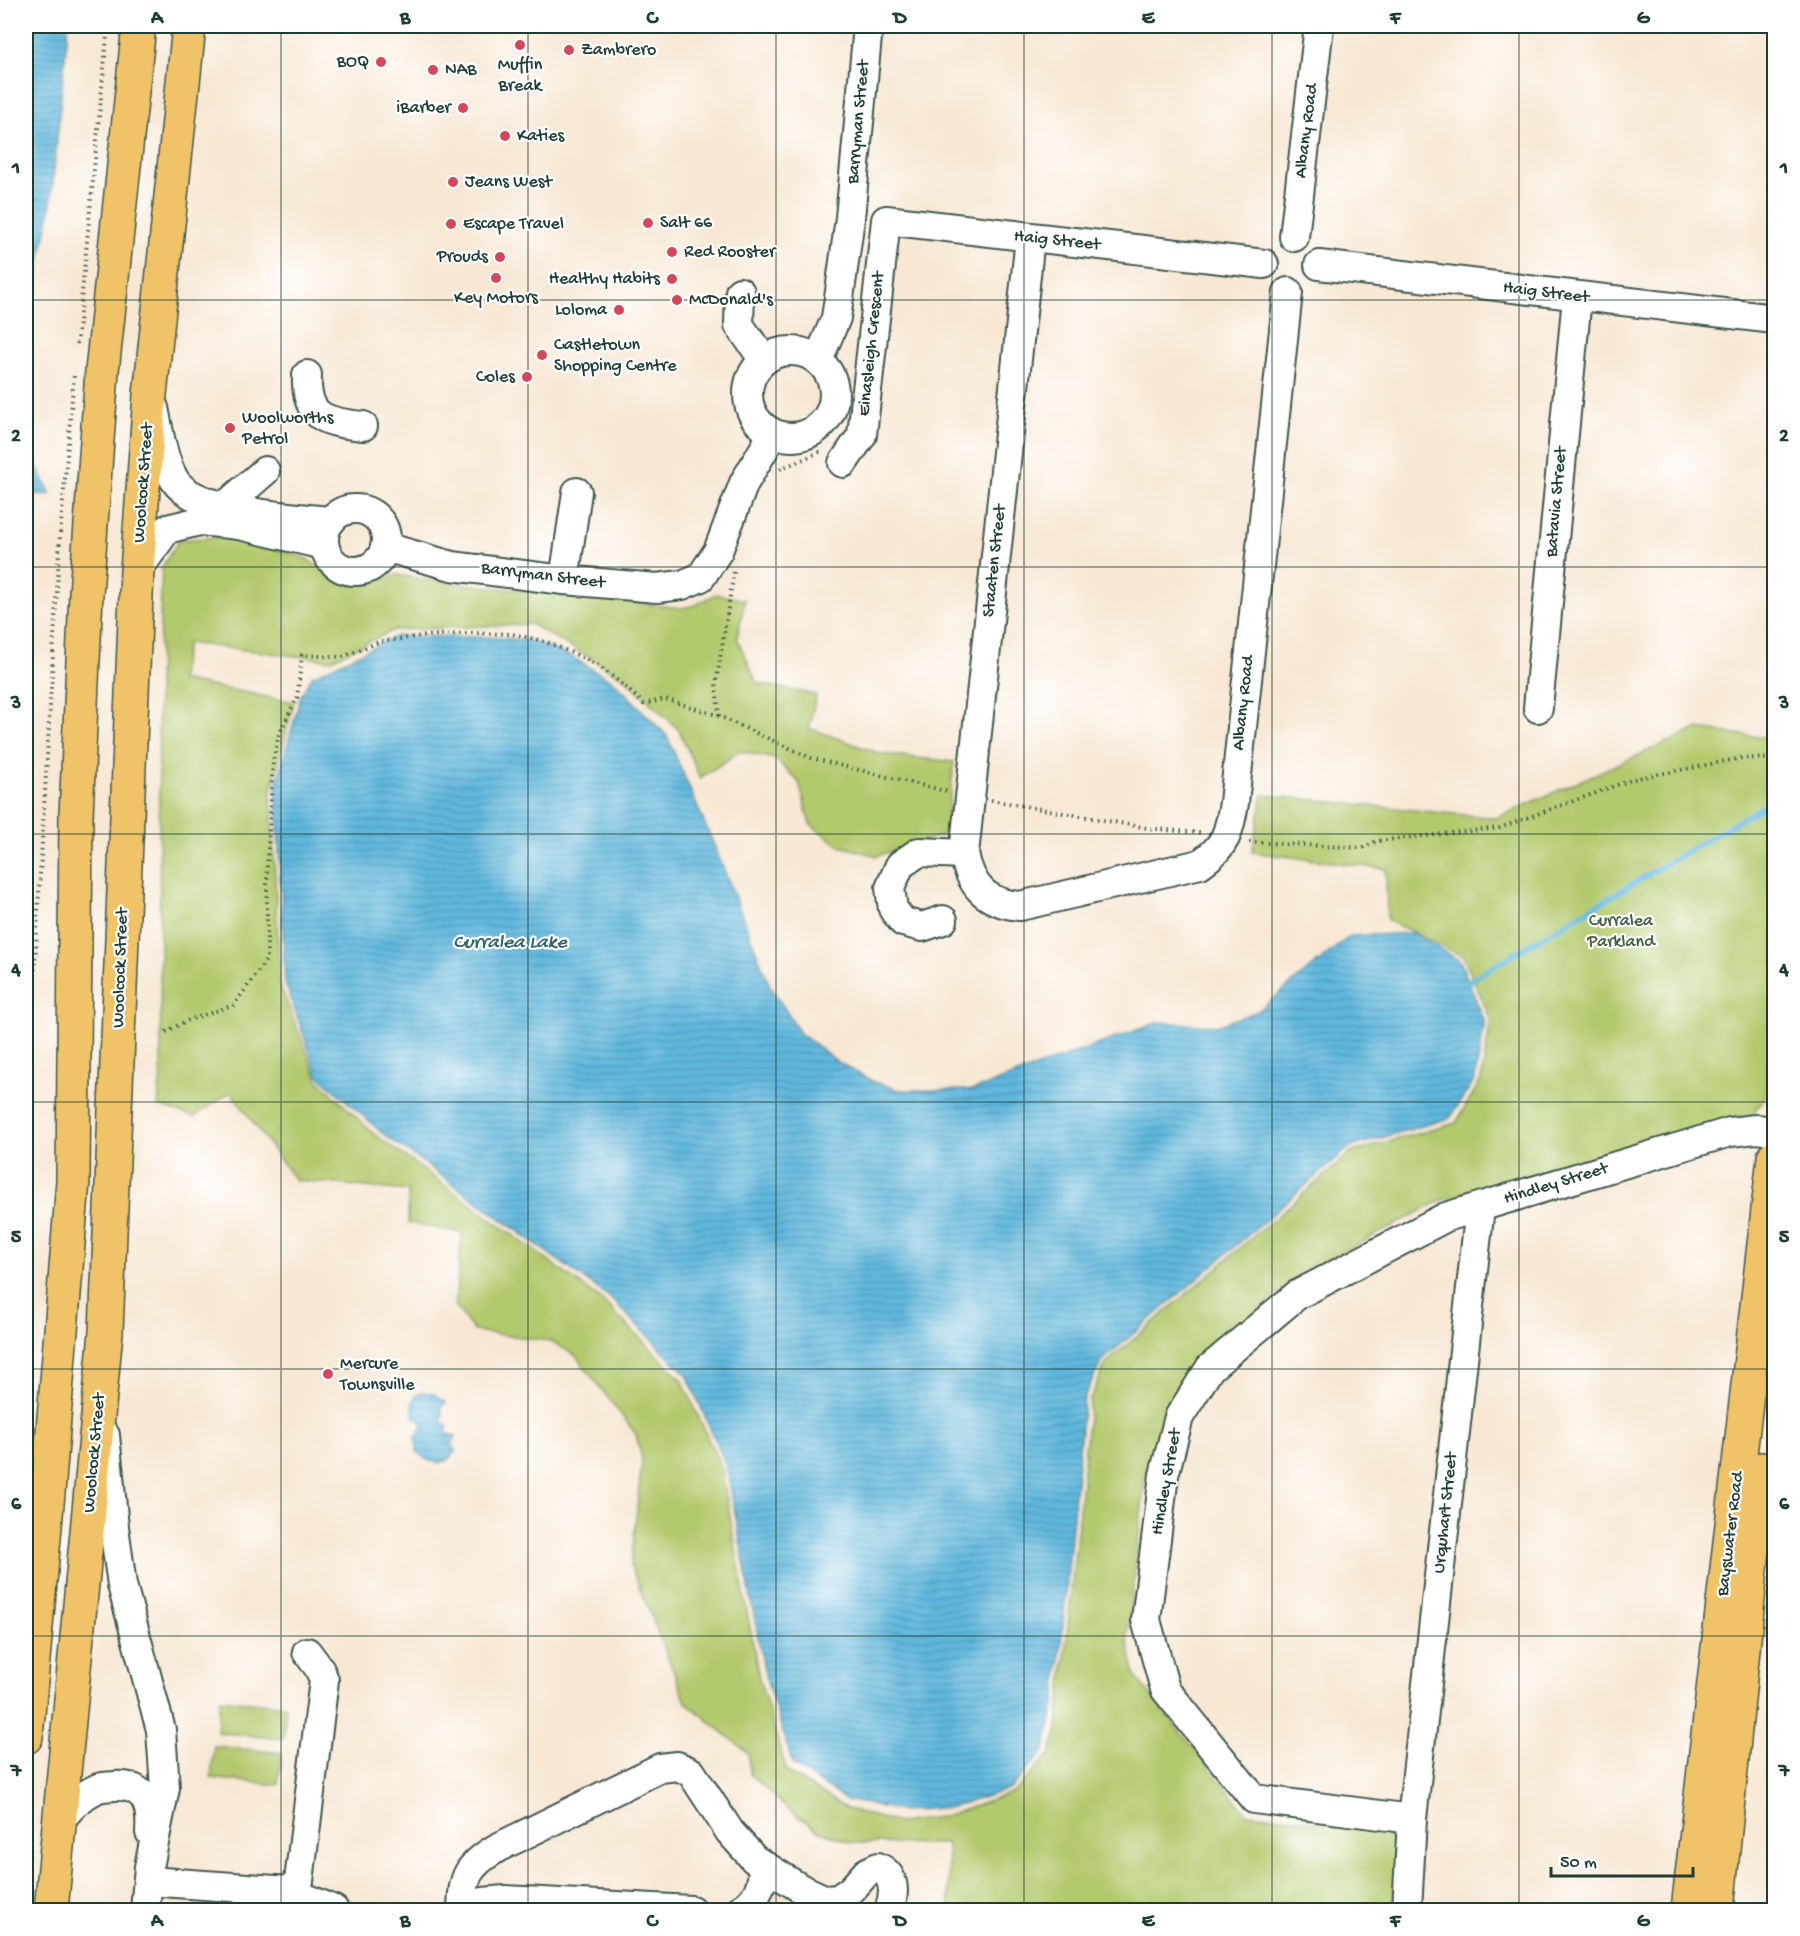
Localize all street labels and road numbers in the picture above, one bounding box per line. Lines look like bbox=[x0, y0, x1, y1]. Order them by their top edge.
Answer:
street label: Barryman Street bbox=[843, 57, 875, 186]
street label: Albany Road bbox=[1291, 81, 1323, 179]
street label: Haig Street bbox=[1013, 226, 1103, 256]
street label: Einasleigh Crescent bbox=[854, 269, 890, 417]
street label: Haig Street bbox=[1502, 277, 1592, 309]
street label: Woolcock Street bbox=[129, 421, 159, 543]
street label: Batavia Street bbox=[1542, 444, 1572, 559]
street label: Staaten Street bbox=[979, 502, 1012, 618]
street label: Barryman Street bbox=[479, 558, 608, 594]
street label: Albany Road bbox=[1229, 653, 1260, 751]
street label: Woolcock Street bbox=[108, 906, 134, 1028]
street label: Hindley Street bbox=[1501, 1158, 1612, 1210]
street label: Woolcock Street bbox=[79, 1391, 111, 1514]
street label: Hindley Street bbox=[1147, 1426, 1187, 1537]
street label: Urquhart Street bbox=[1429, 1450, 1463, 1575]
street label: Bayswater Road bbox=[1713, 1469, 1749, 1598]

